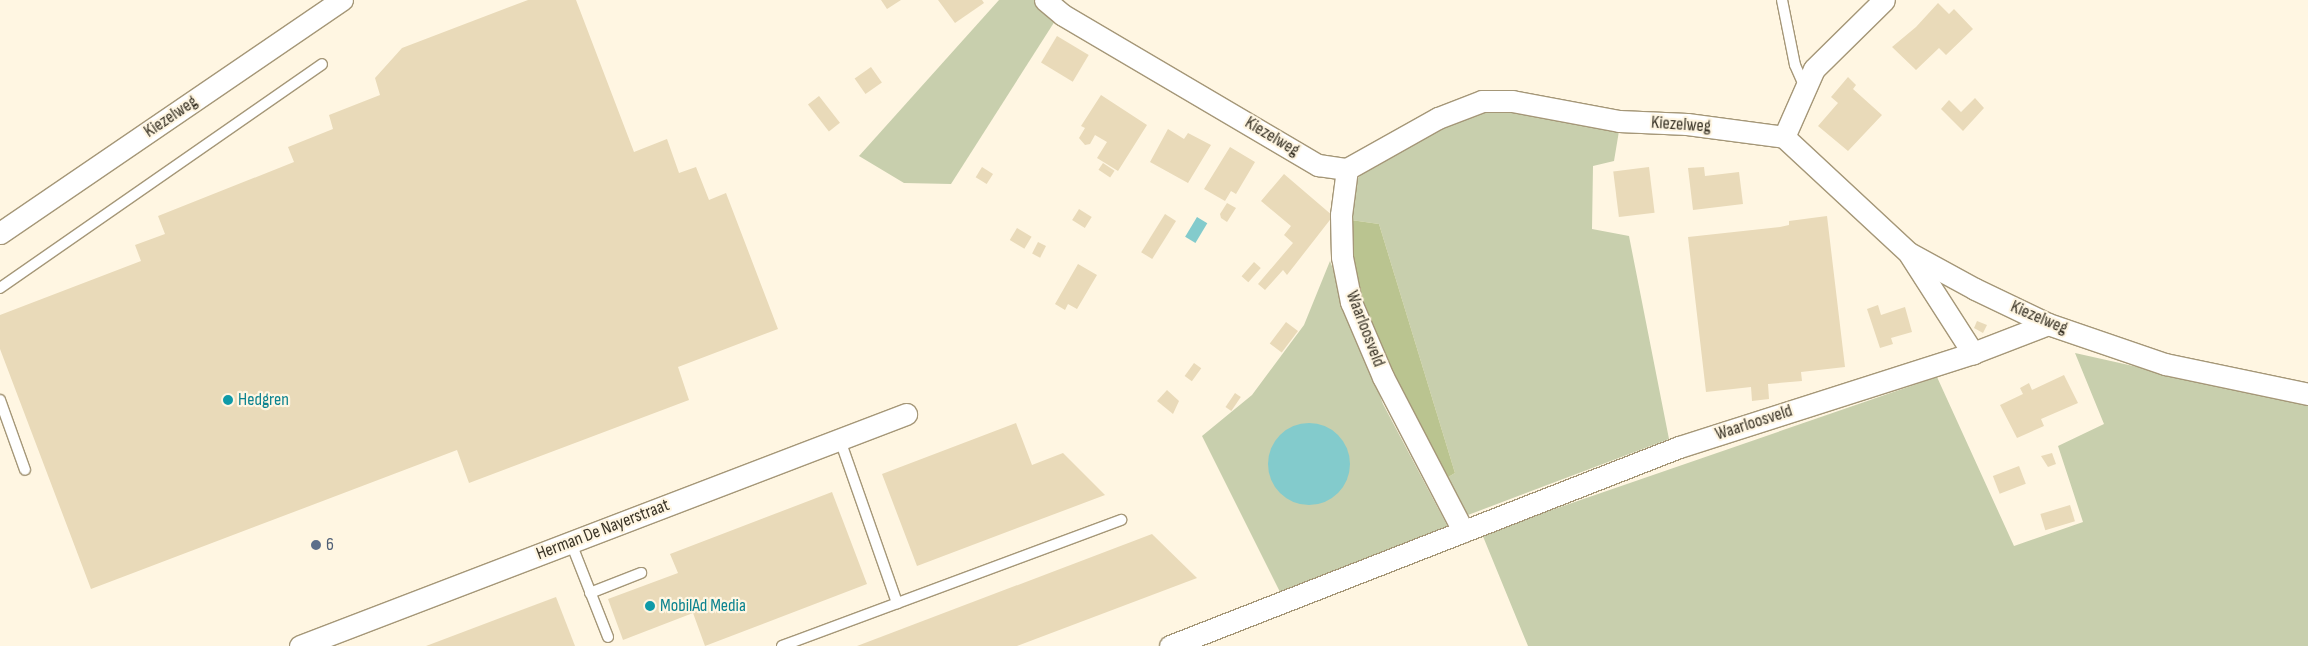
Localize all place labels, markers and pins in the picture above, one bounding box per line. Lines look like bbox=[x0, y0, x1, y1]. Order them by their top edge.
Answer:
place label: Hedgren bbox=[238, 389, 289, 411]
marker: Hedgren bbox=[222, 394, 234, 406]
place label: 6 bbox=[326, 534, 334, 556]
marker: 6 bbox=[310, 539, 322, 551]
place label: MobilAd Media bbox=[660, 595, 746, 617]
marker: MobilAd Media bbox=[644, 600, 656, 612]

